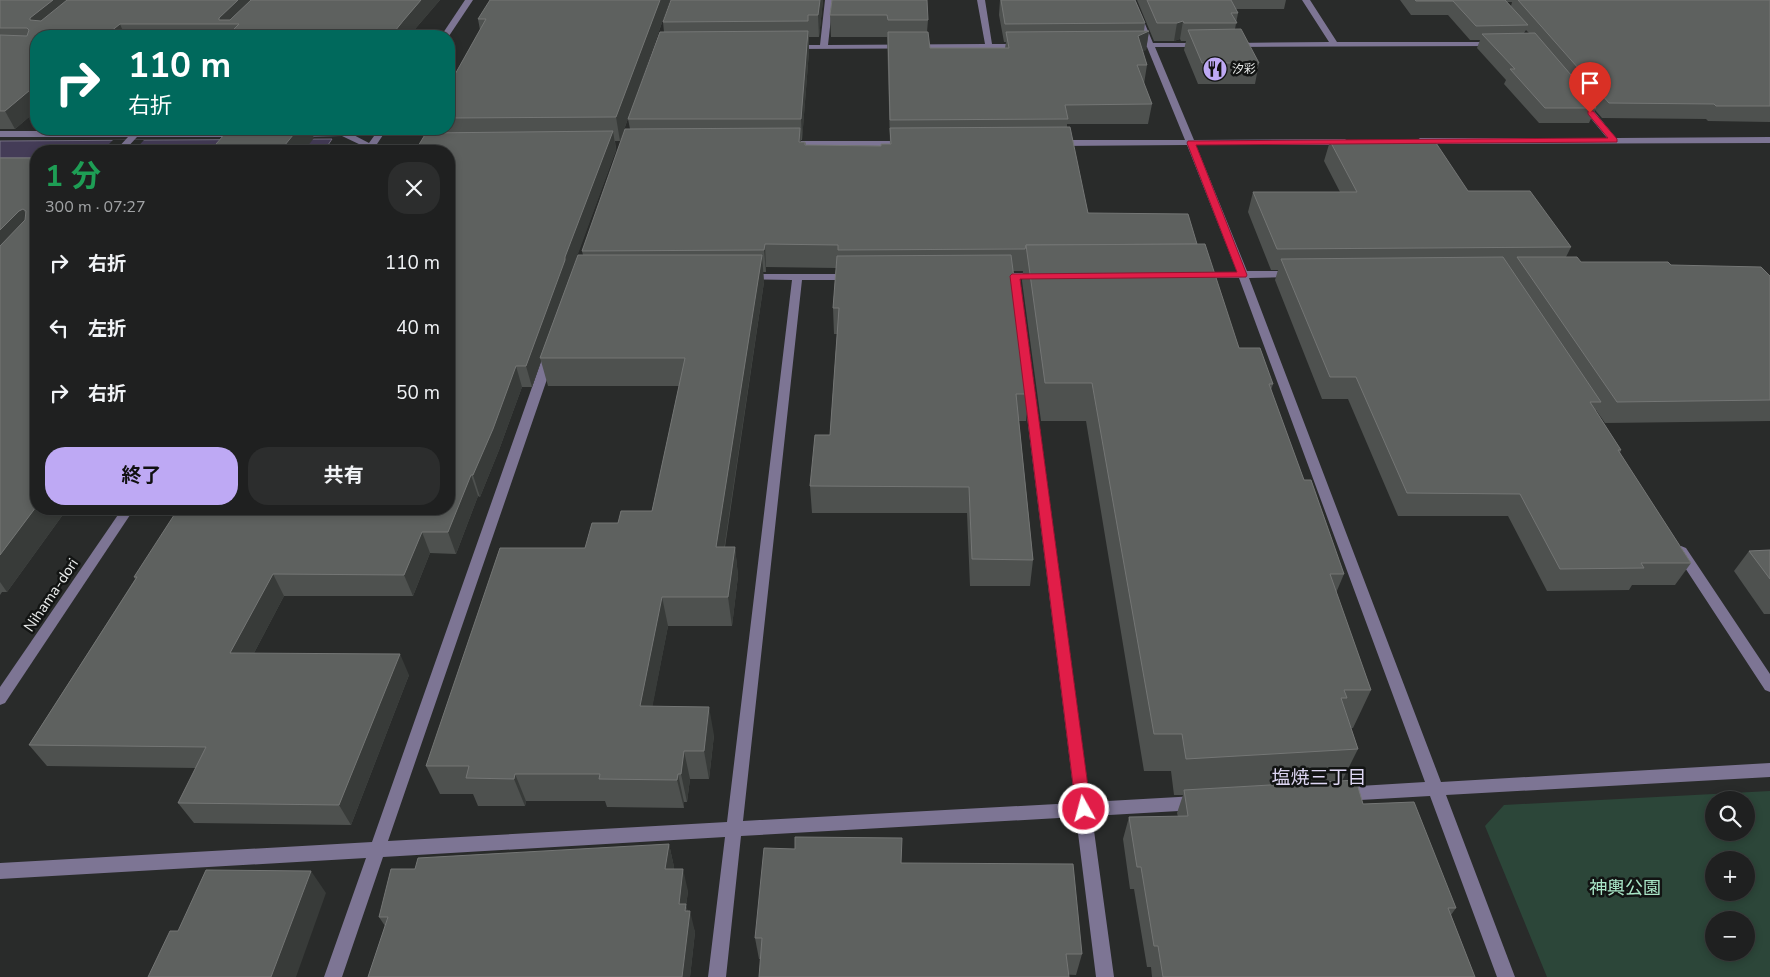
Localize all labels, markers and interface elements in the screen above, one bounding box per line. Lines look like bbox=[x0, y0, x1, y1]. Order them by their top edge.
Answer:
text: 110 m bbox=[128, 42, 231, 89]
icon: right bbox=[45, 50, 110, 115]
restaurant icon: 汐彩 bbox=[1202, 56, 1228, 82]
place label: 汐彩 bbox=[1232, 61, 1256, 77]
pin bbox=[1569, 62, 1611, 113]
icon: arrive bbox=[1576, 69, 1604, 97]
text: 右折 bbox=[128, 91, 172, 121]
text: 1 分 bbox=[45, 156, 101, 197]
button: close bbox=[388, 162, 440, 214]
text: 300 m · 07:27 bbox=[45, 196, 146, 218]
icon: right bbox=[45, 249, 73, 277]
text: 110 m bbox=[385, 250, 440, 276]
text: 右折 bbox=[88, 251, 126, 277]
icon: left bbox=[45, 314, 73, 342]
text: 40 m bbox=[396, 315, 440, 341]
text: 左折 bbox=[88, 316, 126, 342]
icon: right bbox=[45, 379, 73, 407]
text: 50 m bbox=[396, 380, 440, 406]
text: 右折 bbox=[88, 381, 126, 407]
button: 終了 bbox=[45, 447, 238, 505]
button: 共有 bbox=[248, 447, 440, 505]
street label: Nihama-dori bbox=[19, 554, 83, 636]
district label: 塩焼三丁目 bbox=[1271, 765, 1367, 791]
position arrow bbox=[1057, 782, 1109, 834]
map controls bbox=[1705, 791, 1755, 961]
button: search bbox=[1705, 791, 1755, 841]
button: + bbox=[1705, 851, 1755, 901]
park label: 神輿公園 bbox=[1589, 876, 1661, 900]
button: − bbox=[1705, 911, 1755, 961]

